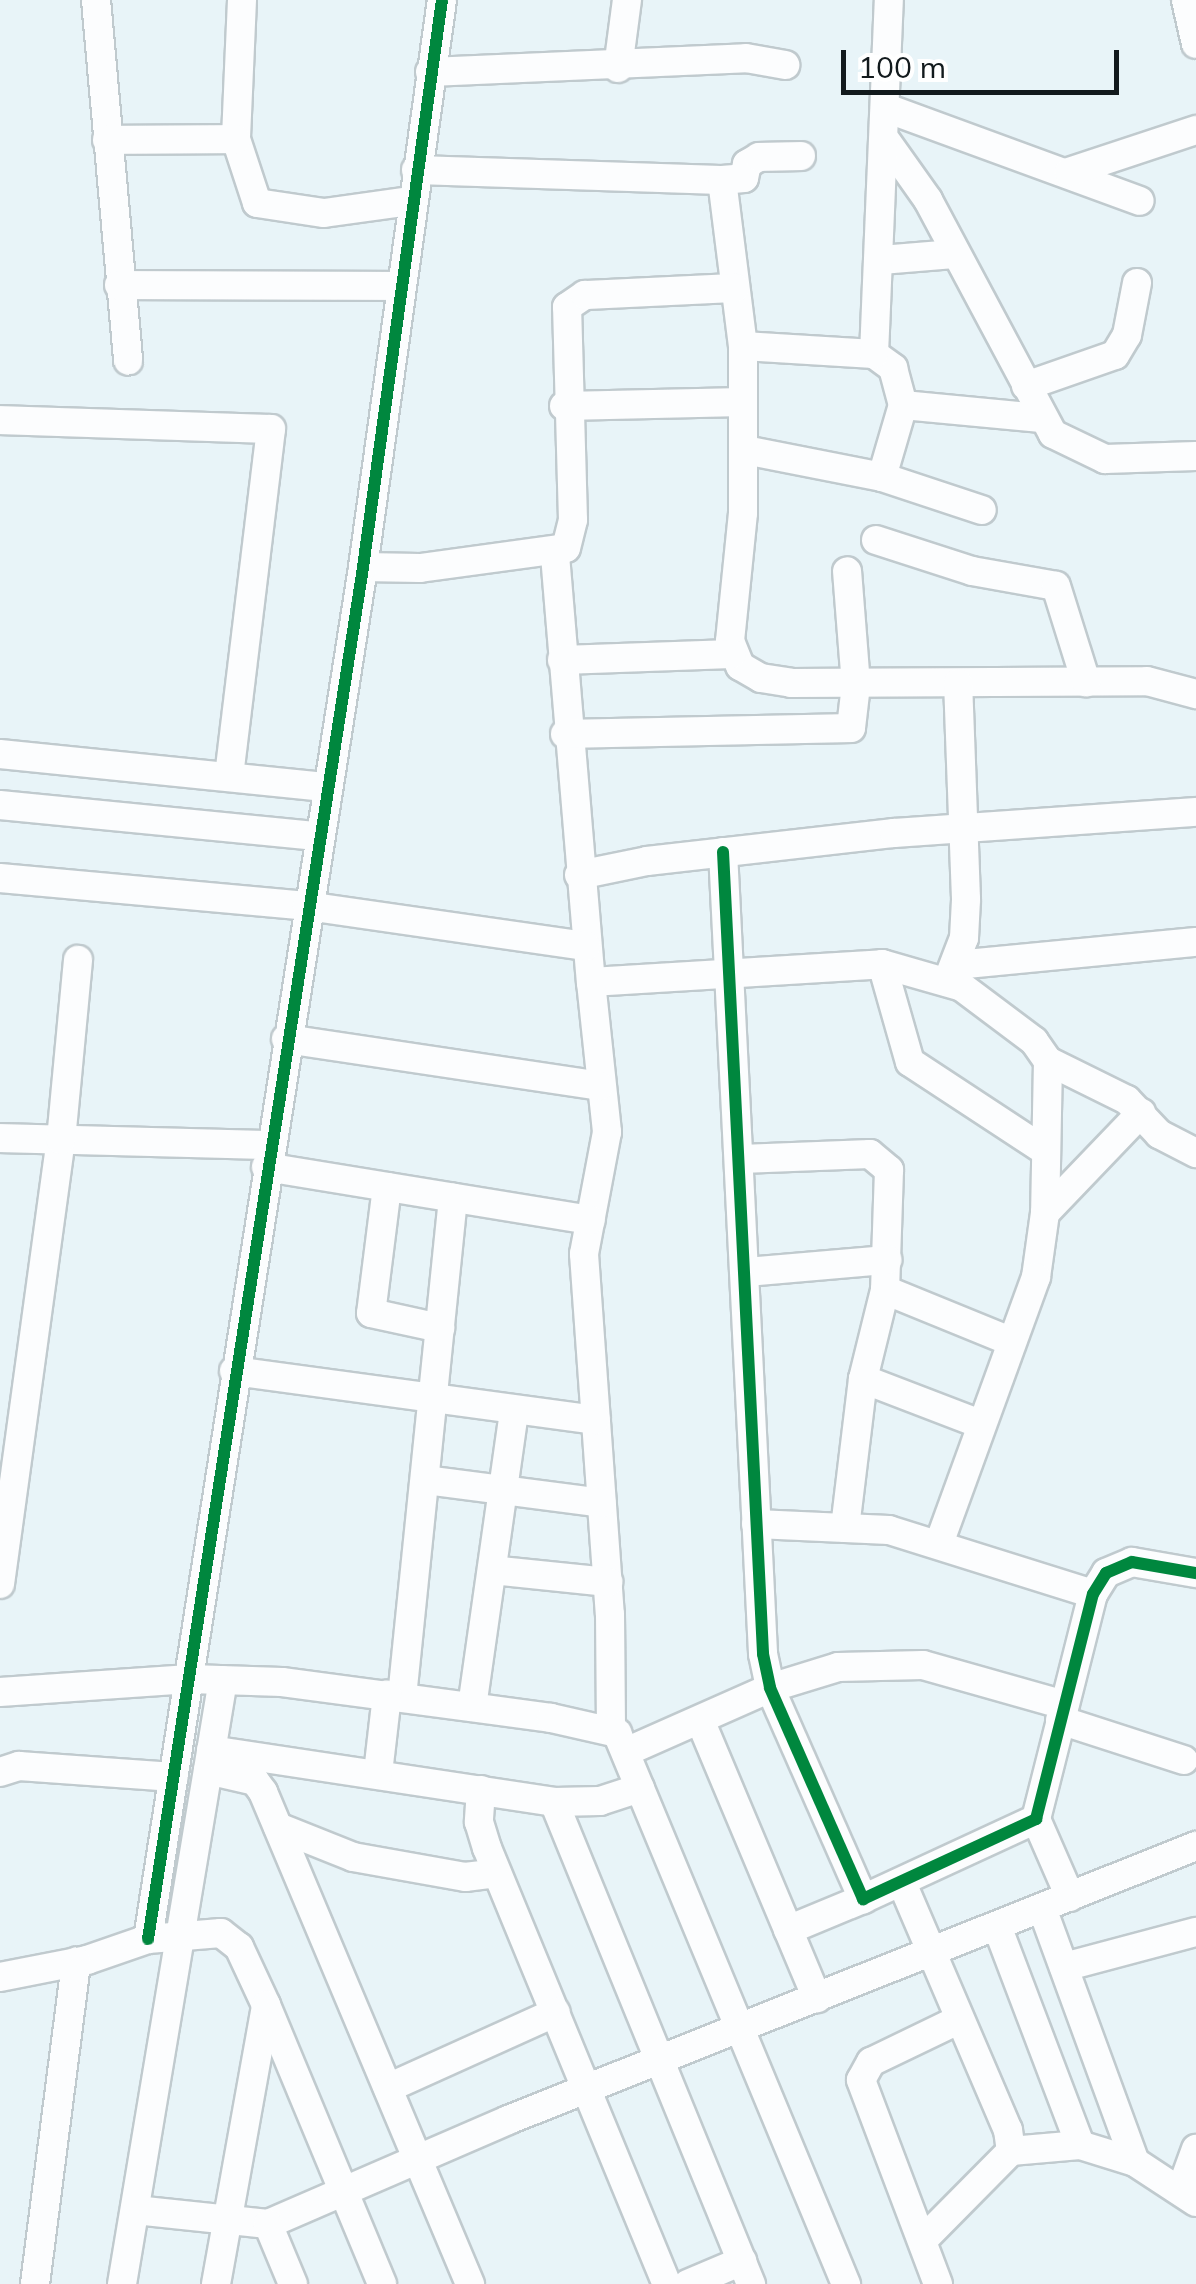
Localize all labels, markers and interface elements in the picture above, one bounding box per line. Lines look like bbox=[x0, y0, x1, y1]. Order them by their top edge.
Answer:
scale bar bbox=[846, 30, 1124, 92]
text: 100 m bbox=[858, 48, 946, 86]

